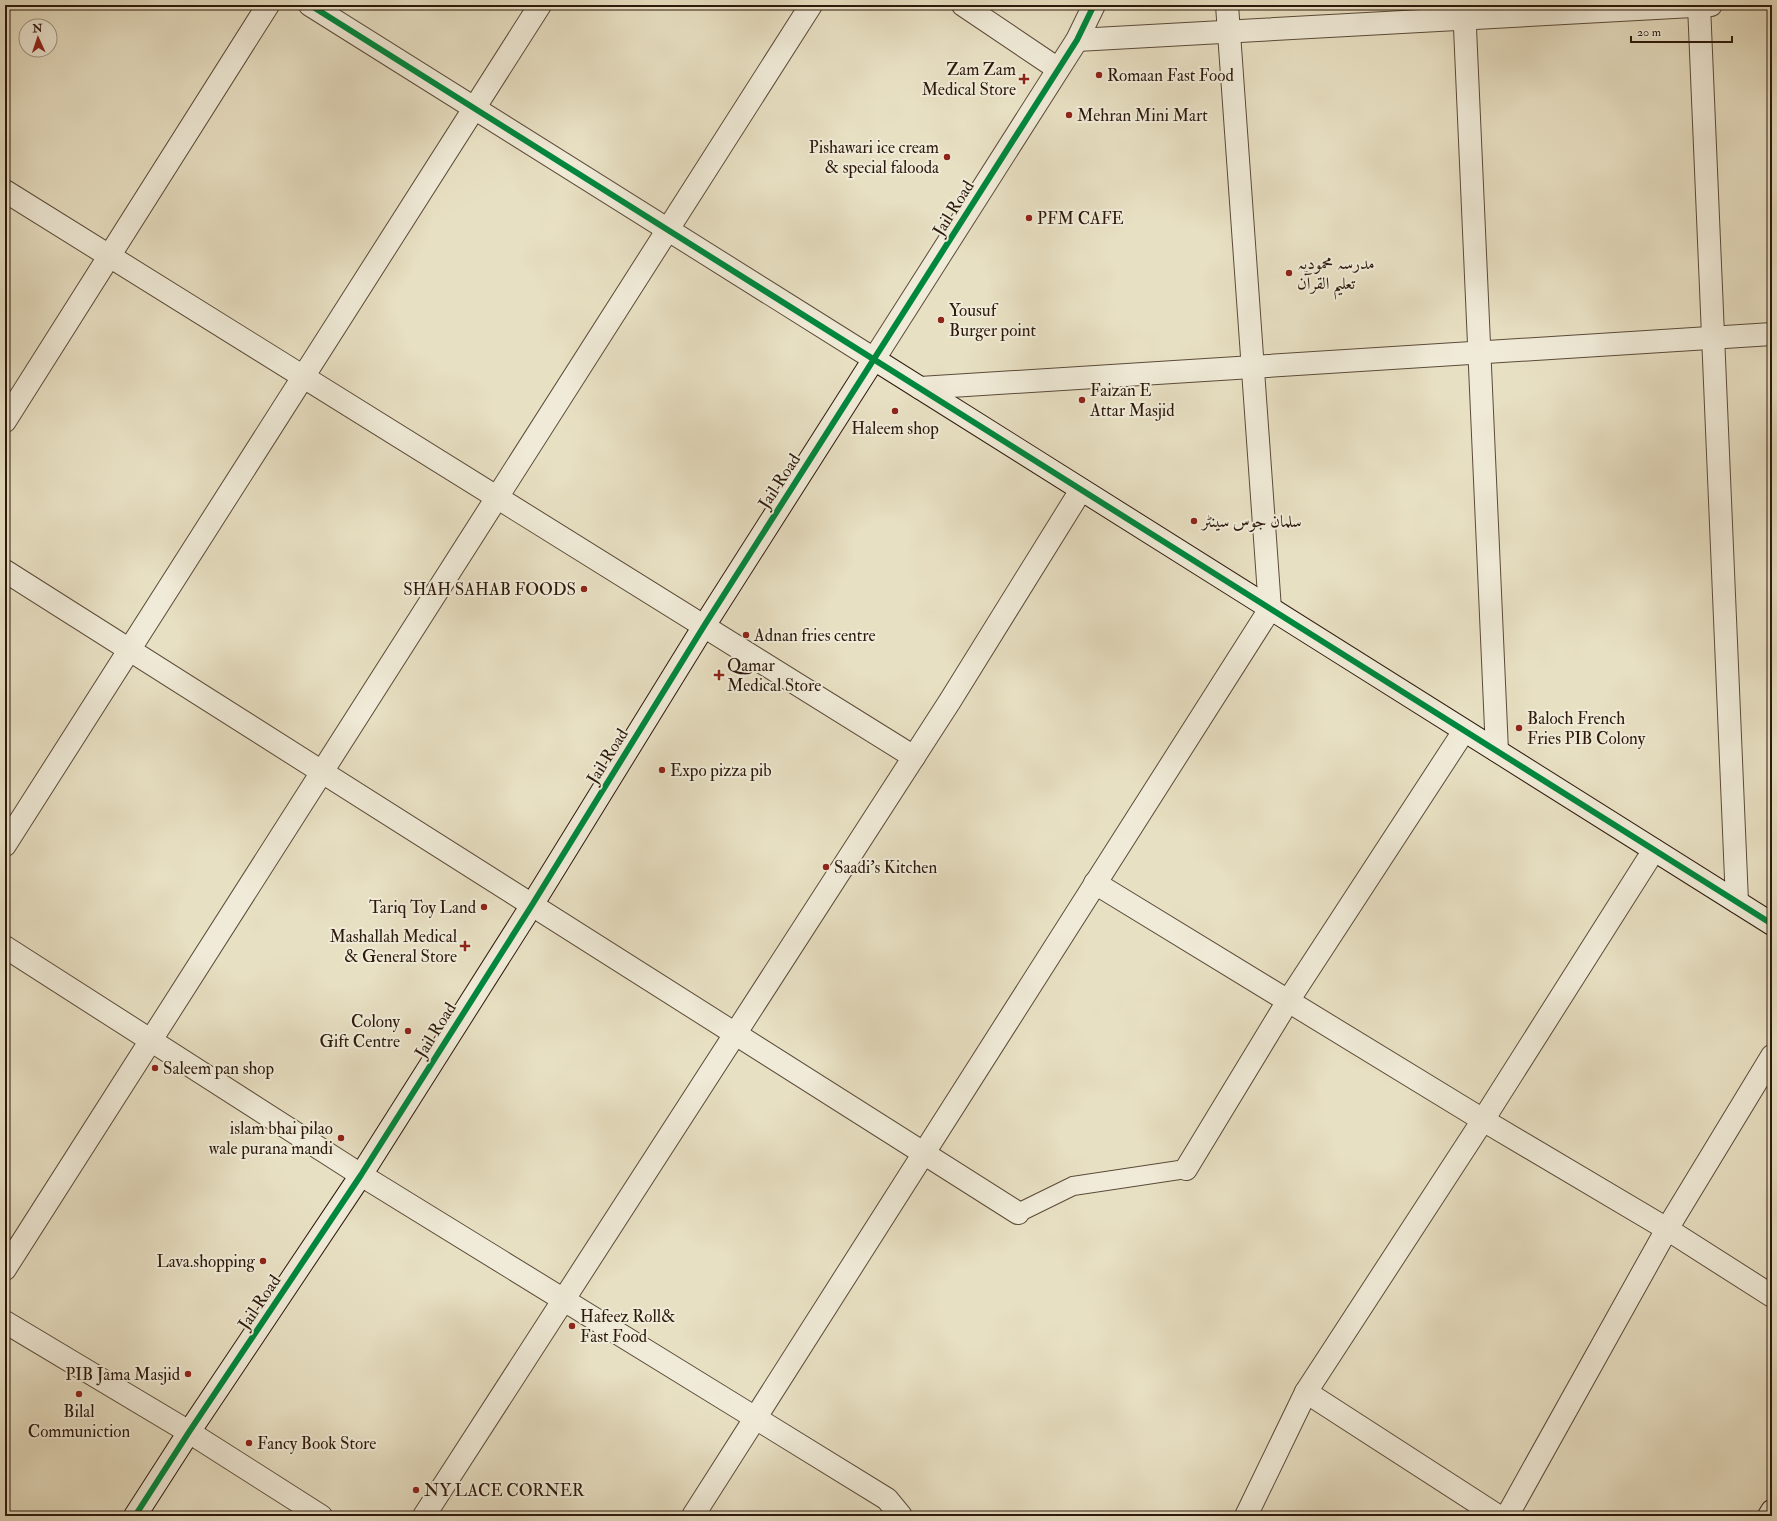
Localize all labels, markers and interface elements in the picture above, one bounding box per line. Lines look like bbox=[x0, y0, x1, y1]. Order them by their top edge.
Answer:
north arrow bbox=[18, 18, 58, 58]
scale bar bbox=[1631, 18, 1732, 44]
text: N bbox=[31, 22, 44, 35]
text: 20 m bbox=[1637, 25, 1662, 40]
place label: Zam Zam Medical Store bbox=[922, 59, 1016, 100]
place label: Romaan Fast Food bbox=[1107, 65, 1234, 86]
marker: Romaan Fast Food bbox=[1094, 70, 1104, 80]
marker: Zam Zam Medical Store bbox=[1019, 74, 1029, 84]
place label: Mehran Mini Mart bbox=[1077, 105, 1208, 126]
marker: Mehran Mini Mart bbox=[1064, 110, 1074, 120]
place label: Pishawari ice cream & special falooda bbox=[809, 137, 940, 179]
marker: Pishawari ice cream & special falooda bbox=[942, 152, 952, 162]
street label: Jail Road bbox=[928, 176, 980, 241]
place label: PFM CAFE bbox=[1037, 208, 1124, 229]
marker: PFM CAFE bbox=[1024, 213, 1034, 223]
place label: مدرسہ محمودیہ تعلیم القرآن bbox=[1297, 253, 1375, 300]
marker: مدرسہ محمودیہ تعلیم القرآن bbox=[1284, 268, 1294, 278]
place label: Yousuf Burger point bbox=[949, 300, 1037, 342]
marker: Yousuf Burger point bbox=[936, 315, 946, 325]
place label: Faizan E Attar Masjid bbox=[1089, 380, 1175, 421]
marker: Faizan E Attar Masjid bbox=[1077, 395, 1087, 405]
marker: Haleem shop bbox=[890, 406, 900, 416]
place label: Haleem shop bbox=[851, 418, 939, 440]
street label: Jail Road bbox=[753, 449, 806, 514]
place label: سلمان جوس سینٹر bbox=[1200, 511, 1302, 532]
marker: سلمان جوس سینٹر bbox=[1189, 516, 1199, 526]
place label: SHAH SAHAB FOODS bbox=[403, 579, 576, 600]
marker: SHAH SAHAB FOODS bbox=[579, 584, 589, 594]
place label: Adnan fries centre bbox=[753, 625, 876, 646]
marker: Adnan fries centre bbox=[741, 630, 751, 640]
place label: Qamar Medical Store bbox=[727, 655, 821, 696]
marker: Qamar Medical Store bbox=[714, 670, 724, 680]
place label: Baloch French Fries PIB Colony bbox=[1527, 708, 1646, 750]
marker: Baloch French Fries PIB Colony bbox=[1514, 723, 1524, 733]
street label: Jail Road bbox=[582, 724, 634, 789]
place label: Expo pizza pib bbox=[670, 760, 772, 782]
marker: Expo pizza pib bbox=[657, 765, 667, 775]
place label: Saadi's Kitchen bbox=[834, 857, 937, 878]
marker: Saadi's Kitchen bbox=[821, 862, 831, 872]
place label: Tariq Toy Land bbox=[369, 897, 477, 919]
marker: Tariq Toy Land bbox=[479, 902, 489, 912]
place label: Mashallah Medical & General Store bbox=[330, 926, 458, 967]
marker: Mashallah Medical & General Store bbox=[460, 941, 470, 951]
street label: Jail Road bbox=[410, 998, 462, 1063]
place label: Colony Gift Centre bbox=[319, 1011, 401, 1052]
marker: Colony Gift Centre bbox=[403, 1026, 413, 1036]
place label: Saleem pan shop bbox=[163, 1058, 275, 1080]
marker: Saleem pan shop bbox=[150, 1063, 160, 1073]
place label: islam bhai pilao wale purana mandi bbox=[209, 1118, 333, 1160]
marker: islam bhai pilao wale purana mandi bbox=[336, 1133, 346, 1143]
place label: Lava.shopping bbox=[156, 1251, 256, 1273]
marker: Lava.shopping bbox=[258, 1256, 268, 1266]
street label: Jail Road bbox=[233, 1270, 286, 1335]
place label: Hafeez Roll& Fast Food bbox=[580, 1306, 675, 1347]
marker: Hafeez Roll& Fast Food bbox=[567, 1321, 577, 1331]
place label: PIB Jama Masjid bbox=[65, 1364, 181, 1386]
marker: PIB Jama Masjid bbox=[183, 1369, 193, 1379]
marker: Bilal Communiction bbox=[74, 1389, 84, 1399]
place label: Bilal Communiction bbox=[28, 1401, 131, 1442]
place label: Fancy Book Store bbox=[257, 1433, 376, 1455]
marker: Fancy Book Store bbox=[244, 1438, 254, 1448]
place label: NY LACE CORNER bbox=[424, 1480, 585, 1501]
marker: NY LACE CORNER bbox=[411, 1485, 421, 1495]

